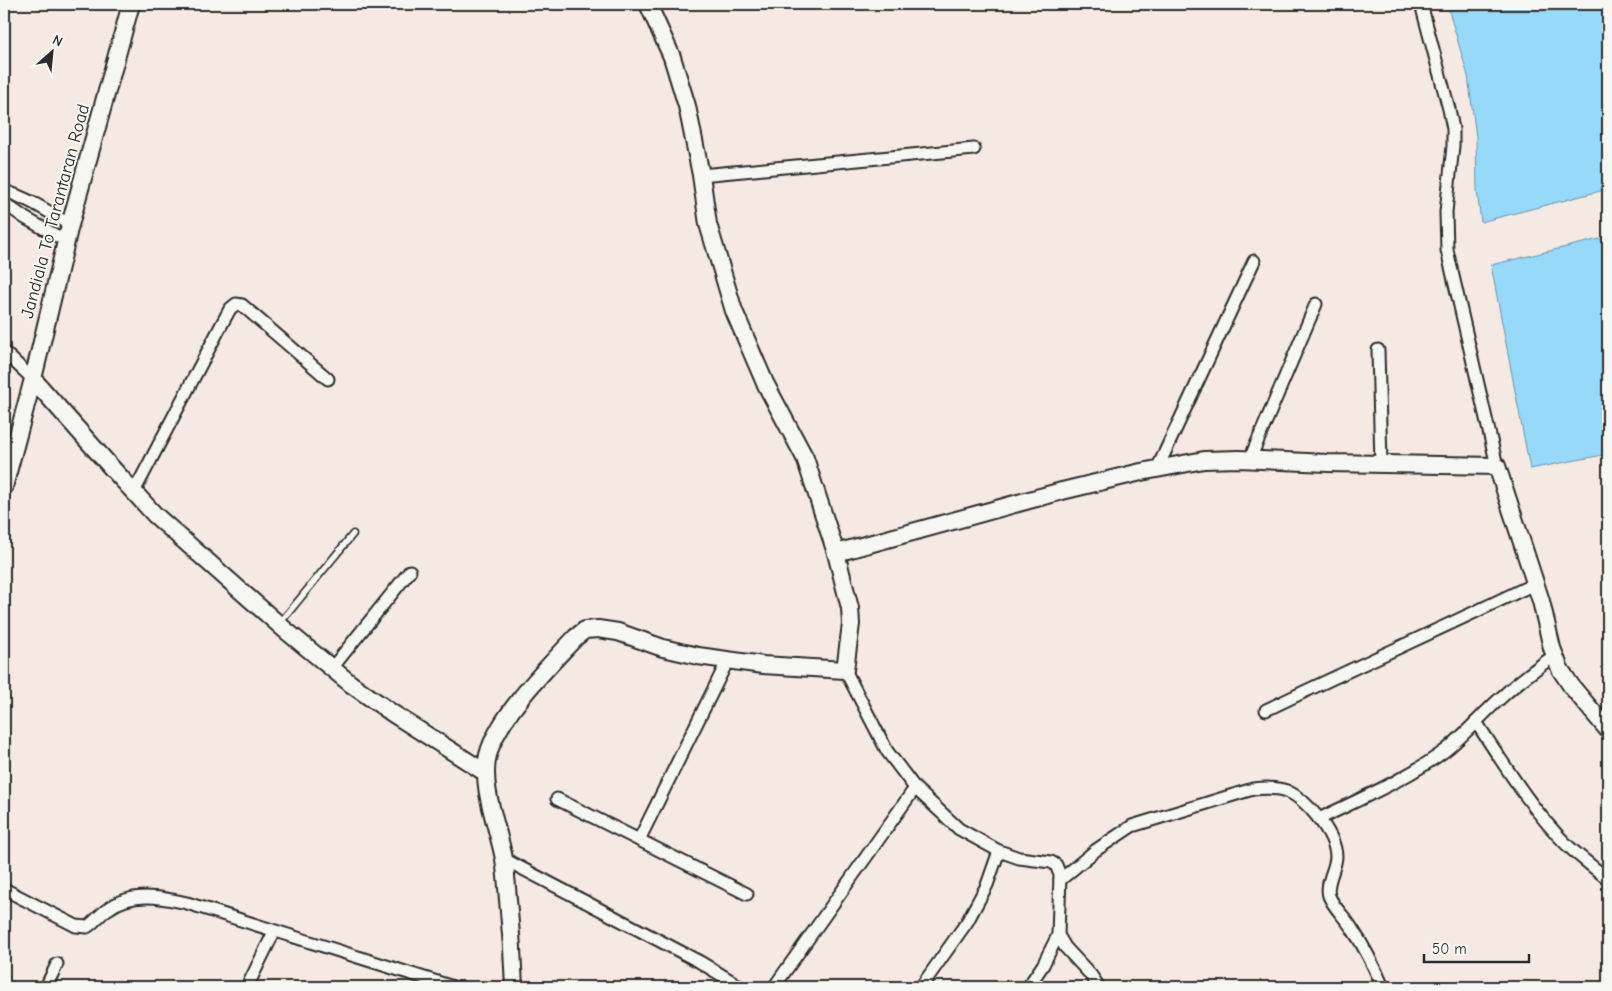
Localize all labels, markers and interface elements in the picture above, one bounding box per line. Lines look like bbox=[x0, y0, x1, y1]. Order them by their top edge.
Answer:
north arrow bbox=[28, 28, 78, 78]
text: N bbox=[50, 31, 66, 51]
street label: Jandiala To Tarantaran Road bbox=[17, 102, 94, 320]
scale bar bbox=[1424, 931, 1530, 963]
text: 50 m bbox=[1432, 940, 1467, 958]

